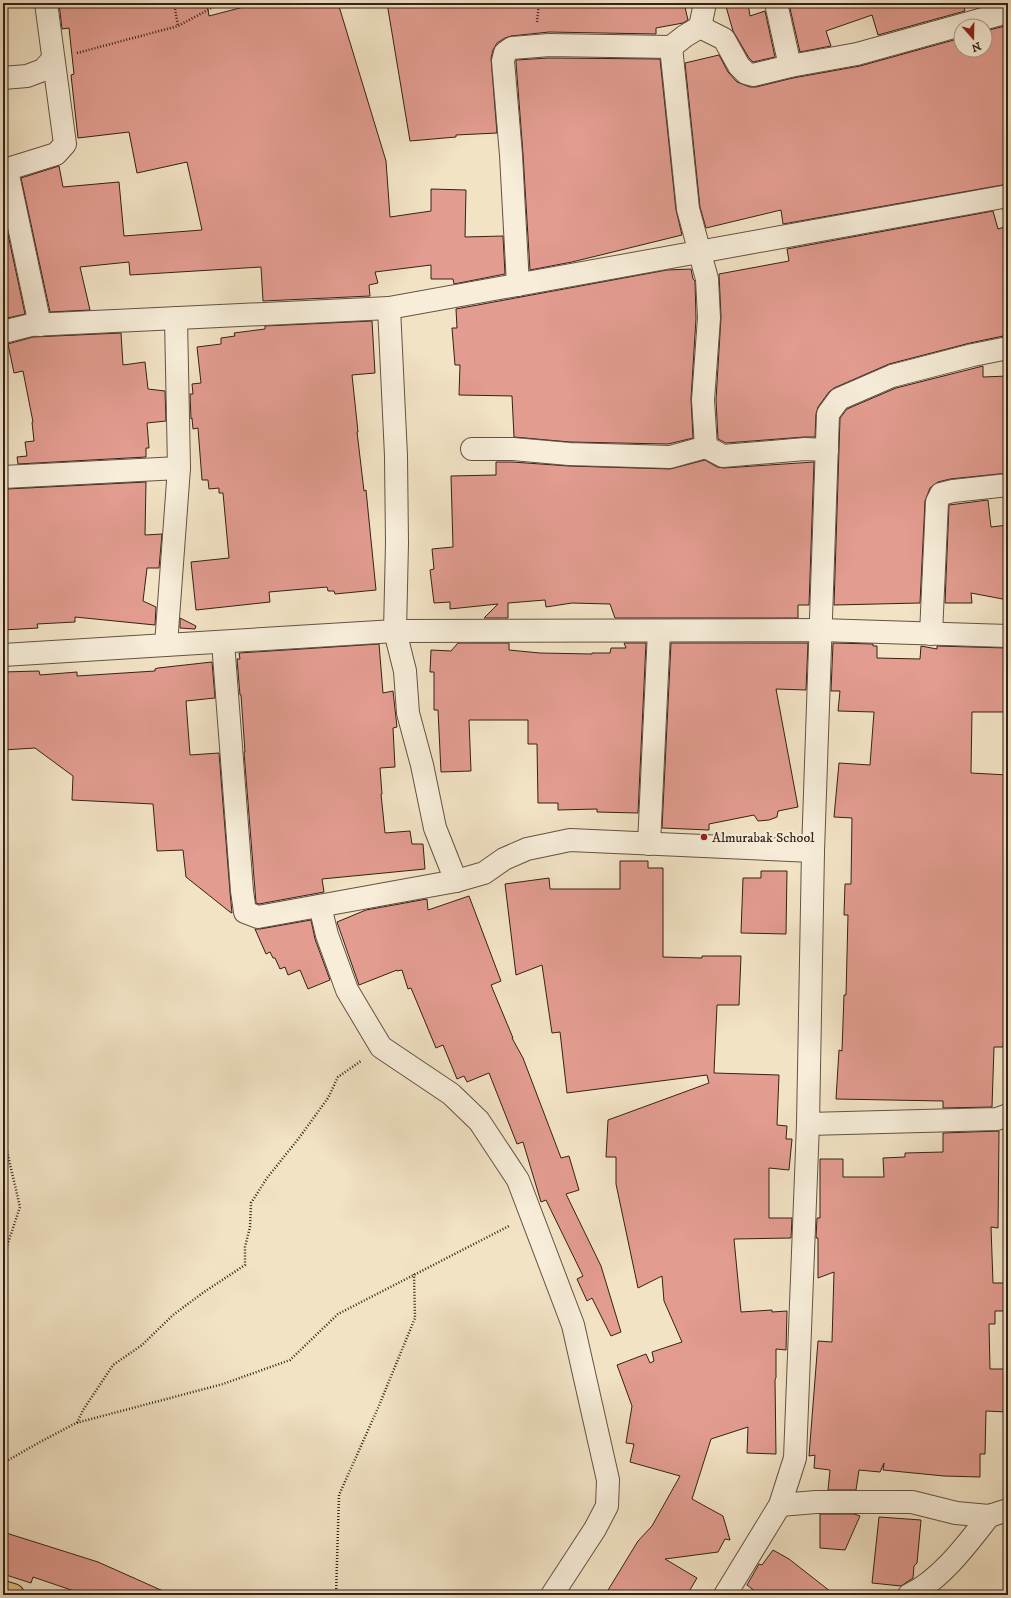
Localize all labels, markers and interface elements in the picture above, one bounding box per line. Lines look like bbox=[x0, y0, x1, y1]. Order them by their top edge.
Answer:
north arrow bbox=[953, 18, 993, 58]
text: N bbox=[969, 38, 983, 55]
place label: Almurabak School bbox=[712, 829, 815, 847]
marker: Almurabak School bbox=[699, 832, 709, 842]

